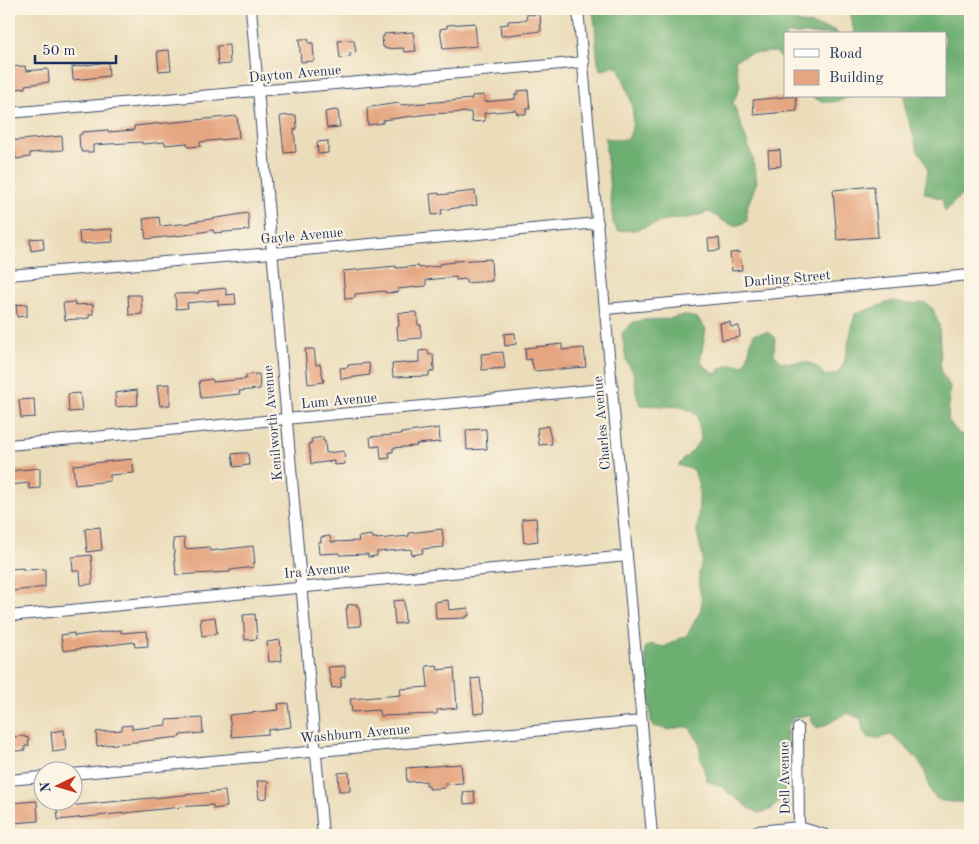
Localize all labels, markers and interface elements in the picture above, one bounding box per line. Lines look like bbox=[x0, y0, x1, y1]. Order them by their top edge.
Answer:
scale bar bbox=[35, 32, 116, 64]
legend bbox=[784, 32, 946, 98]
text: 50 m bbox=[42, 44, 76, 59]
text: Road bbox=[829, 47, 863, 62]
street label: Dayton Avenue bbox=[248, 63, 342, 85]
text: Building bbox=[829, 71, 884, 86]
street label: Gayle Avenue bbox=[260, 225, 344, 247]
street label: Darling Street bbox=[743, 268, 831, 290]
street label: Kenilworth Avenue bbox=[261, 365, 285, 481]
street label: Charles Avenue bbox=[591, 375, 613, 471]
street label: Lum Avenue bbox=[300, 391, 378, 411]
street label: Ira Avenue bbox=[283, 561, 351, 581]
street label: Washburn Avenue bbox=[299, 722, 411, 746]
street label: Dell Avenue bbox=[777, 741, 793, 815]
north arrow bbox=[32, 762, 82, 812]
text: N bbox=[39, 781, 53, 793]

